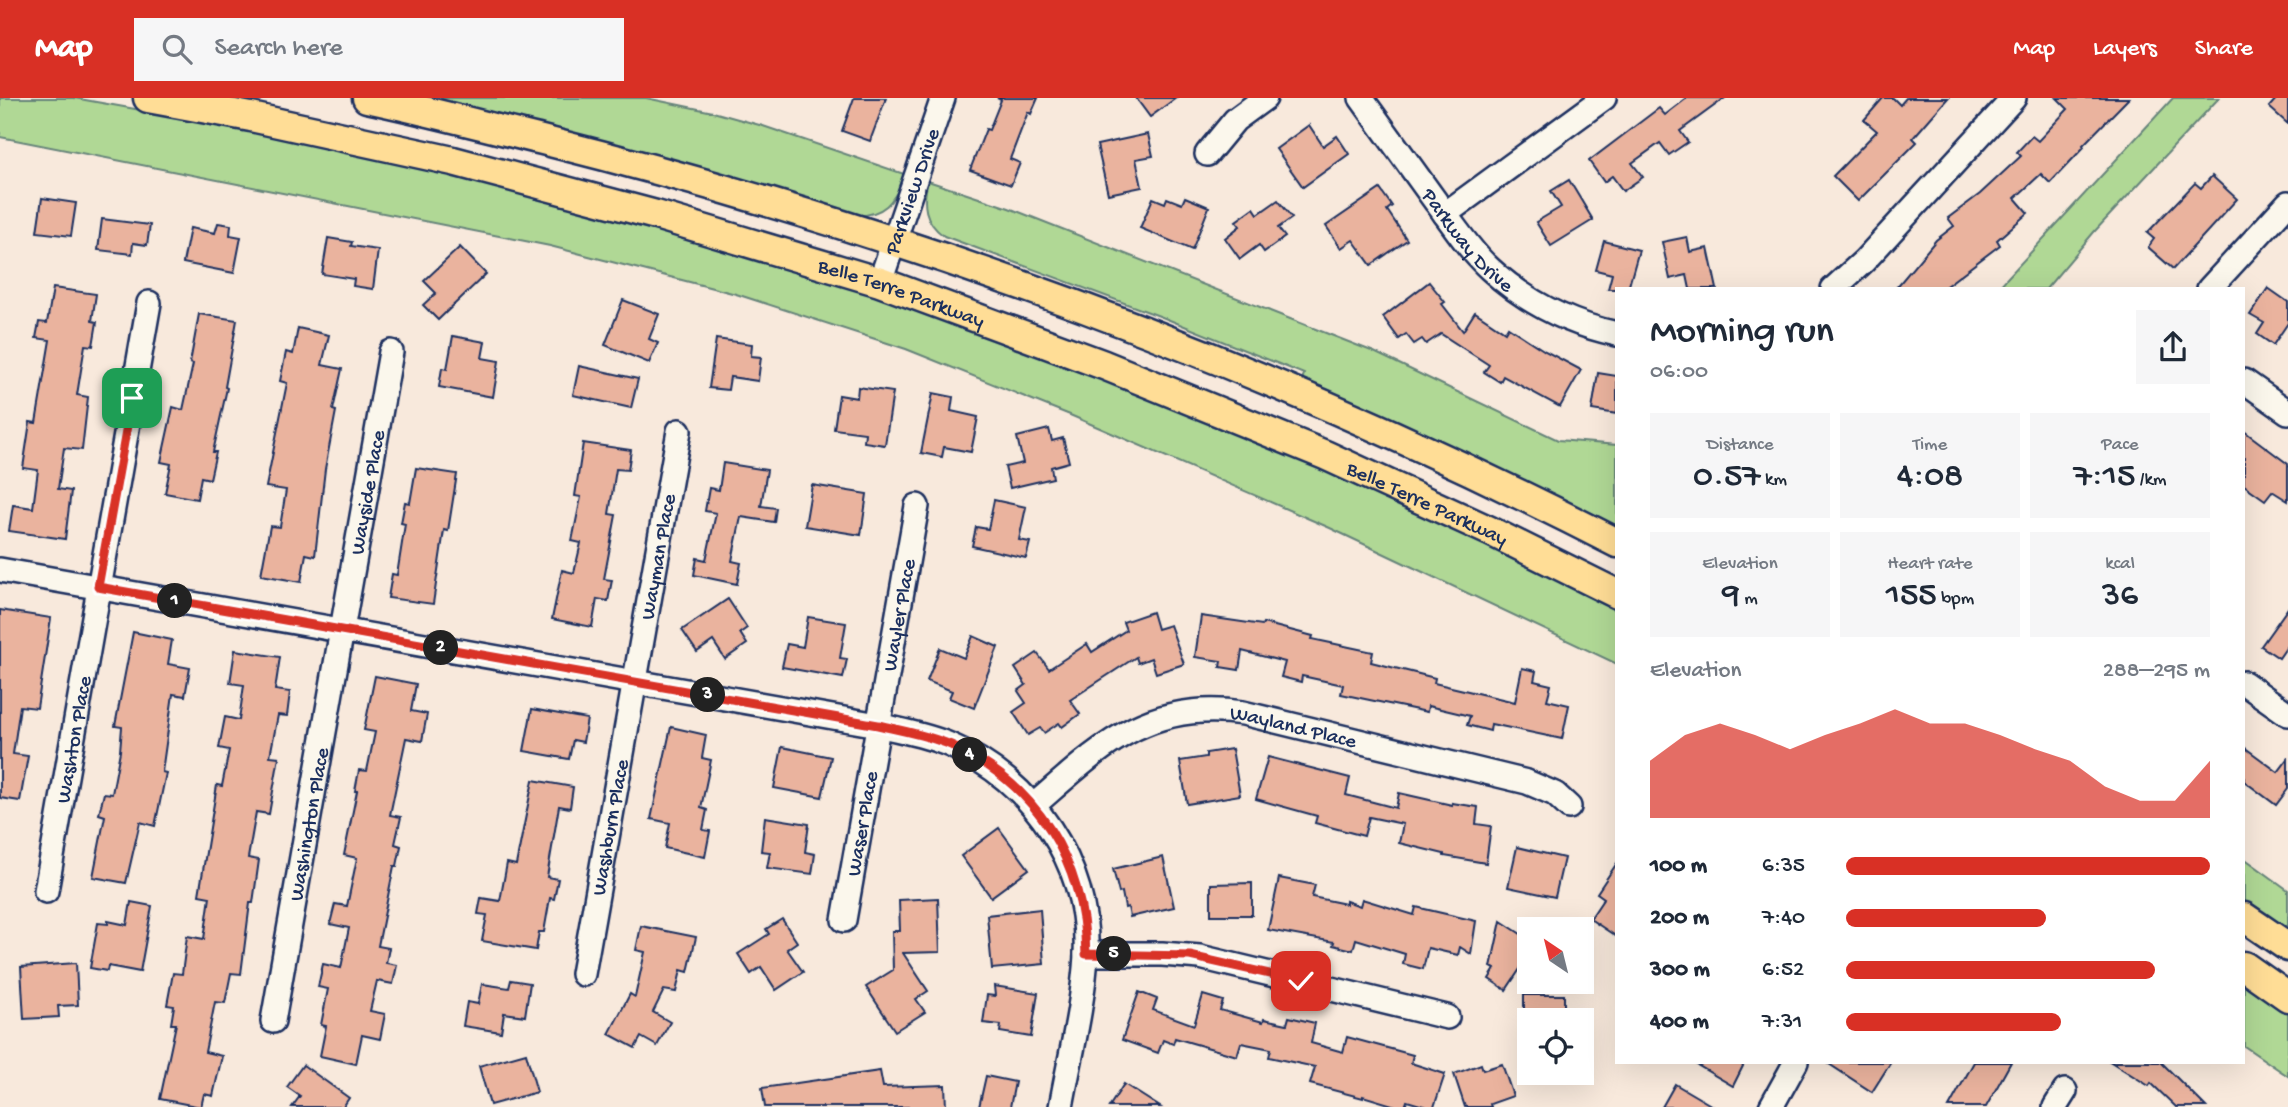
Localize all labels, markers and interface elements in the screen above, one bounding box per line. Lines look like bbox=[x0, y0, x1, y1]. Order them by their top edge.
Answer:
search box bbox=[134, 18, 624, 81]
text: Map bbox=[35, 30, 92, 68]
icon: search bbox=[158, 30, 196, 68]
text: Search here bbox=[214, 34, 343, 65]
text: Map bbox=[2013, 35, 2055, 64]
text: Layers bbox=[2093, 35, 2157, 64]
text: Share bbox=[2195, 35, 2253, 64]
street label: Parkview Drive bbox=[881, 125, 948, 260]
street label: Parkway Drive bbox=[1414, 184, 1518, 300]
street label: Belle Terre Parkway bbox=[813, 255, 987, 336]
button: share bbox=[2136, 310, 2210, 384]
text: Morning run bbox=[1650, 311, 1834, 355]
text: 06:00 bbox=[1650, 359, 1708, 386]
pin bbox=[102, 368, 162, 428]
icon: arrive bbox=[113, 379, 151, 417]
street label: Wayside Place bbox=[346, 427, 393, 557]
text: Distance bbox=[1706, 434, 1774, 457]
text: Time bbox=[1913, 434, 1947, 457]
text: Pace bbox=[2101, 434, 2139, 457]
street label: Belle Terre Parkway bbox=[1341, 457, 1511, 554]
text: 0.57 bbox=[1693, 457, 1761, 498]
text: 4:08 bbox=[1897, 457, 1963, 498]
text: 7:15 bbox=[2074, 457, 2135, 498]
text: km bbox=[1761, 469, 1787, 492]
text: /km bbox=[2135, 469, 2166, 492]
street label: Wayman Place bbox=[637, 491, 684, 622]
text: Elevation bbox=[1702, 553, 1778, 576]
text: Heart rate bbox=[1887, 553, 1973, 576]
text: kcal bbox=[2105, 553, 2135, 576]
street label: Wayler Place bbox=[879, 556, 924, 673]
text: 9 bbox=[1722, 576, 1740, 617]
text: 155 bbox=[1886, 576, 1937, 617]
text: 36 bbox=[2102, 576, 2138, 617]
pin: 1 bbox=[158, 584, 192, 618]
text: m bbox=[1740, 588, 1758, 611]
text: bpm bbox=[1937, 588, 1974, 611]
text: 1 bbox=[171, 589, 178, 612]
pin: 2 bbox=[424, 630, 458, 666]
text: 2 bbox=[436, 636, 445, 659]
text: Elevation bbox=[1650, 658, 1741, 685]
text: 288–295 m bbox=[2103, 658, 2210, 685]
street label: Washton Place bbox=[53, 673, 100, 806]
pin: 3 bbox=[690, 678, 726, 712]
text: 3 bbox=[703, 683, 712, 706]
street label: Wayland Place bbox=[1228, 702, 1360, 756]
pin: 4 bbox=[953, 738, 988, 772]
text: 4 bbox=[965, 743, 974, 766]
street label: Washington Place bbox=[285, 745, 337, 903]
street label: Washburn Place bbox=[588, 757, 637, 898]
street label: Waser Place bbox=[843, 768, 886, 879]
text: 100 m bbox=[1650, 853, 1707, 880]
text: 6:35 bbox=[1762, 853, 1805, 880]
text: 200 m bbox=[1650, 905, 1709, 932]
text: 7:40 bbox=[1762, 905, 1805, 932]
north arrow bbox=[1517, 917, 1594, 994]
map controls bbox=[1517, 917, 1594, 1085]
pin: 5 bbox=[1096, 936, 1132, 972]
text: 5 bbox=[1109, 942, 1119, 965]
pin bbox=[1271, 951, 1331, 1011]
text: 300 m bbox=[1650, 957, 1710, 984]
text: 6:52 bbox=[1762, 957, 1804, 984]
icon: check bbox=[1282, 962, 1320, 1000]
button: locate bbox=[1517, 1008, 1594, 1085]
text: 400 m bbox=[1650, 1009, 1709, 1036]
text: 7:31 bbox=[1762, 1009, 1802, 1036]

